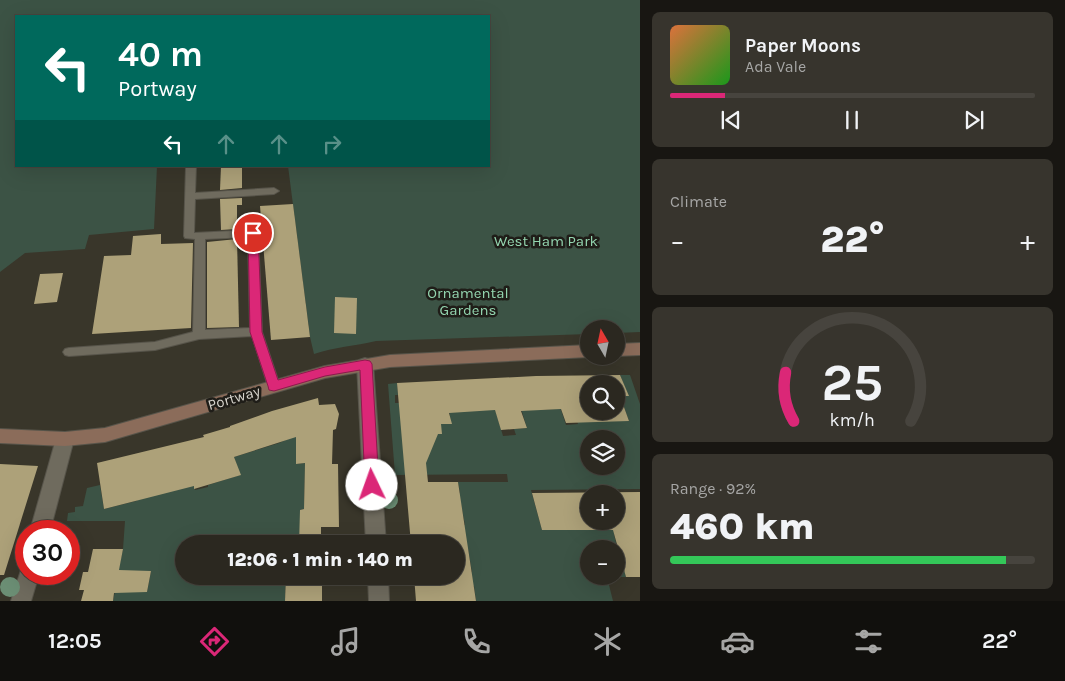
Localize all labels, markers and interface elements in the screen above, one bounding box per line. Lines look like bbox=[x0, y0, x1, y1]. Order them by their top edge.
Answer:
text: 40 m bbox=[118, 34, 203, 75]
icon: left bbox=[35, 35, 100, 100]
text: Paper Moons bbox=[745, 35, 861, 57]
text: Ada Vale bbox=[745, 57, 806, 76]
text: Portway bbox=[118, 76, 197, 102]
icon: previous bbox=[717, 106, 745, 134]
icon: pause bbox=[838, 106, 866, 134]
icon: next bbox=[960, 106, 988, 134]
icon: left bbox=[159, 130, 187, 158]
icon: ahead bbox=[212, 130, 240, 158]
icon: ahead bbox=[265, 130, 293, 158]
icon: right bbox=[318, 130, 346, 158]
text: Climate bbox=[670, 192, 727, 211]
pin bbox=[232, 212, 274, 254]
text: 22° bbox=[820, 217, 885, 262]
icon: arrive bbox=[239, 219, 267, 247]
text: − bbox=[670, 224, 685, 257]
text: + bbox=[1020, 224, 1035, 257]
park label: West Ham Park bbox=[494, 232, 598, 250]
park label: Ornamental Gardens bbox=[427, 284, 509, 319]
north arrow bbox=[580, 320, 625, 365]
map controls bbox=[580, 320, 625, 585]
text: 25 bbox=[822, 352, 883, 413]
button: search bbox=[580, 375, 625, 420]
street label: Portway bbox=[206, 382, 262, 414]
text: km/h bbox=[830, 410, 875, 431]
button: layers bbox=[580, 430, 625, 475]
position arrow bbox=[345, 458, 397, 510]
text: Range · 92% bbox=[670, 479, 756, 498]
button: + bbox=[580, 485, 625, 530]
text: 460 km bbox=[670, 504, 815, 549]
speed limit sign: 30 bbox=[15, 520, 80, 585]
button: − bbox=[580, 540, 625, 585]
text: 12:06 · 1 min · 140 m bbox=[227, 549, 413, 571]
icon: directions bbox=[197, 624, 232, 659]
icon: music bbox=[328, 624, 363, 659]
icon: phone bbox=[459, 624, 494, 659]
icon: climate bbox=[590, 624, 625, 659]
icon: car bbox=[720, 624, 755, 659]
icon: filters bbox=[851, 624, 886, 659]
text: 12:05 bbox=[48, 628, 102, 654]
text: 22° bbox=[982, 628, 1017, 654]

